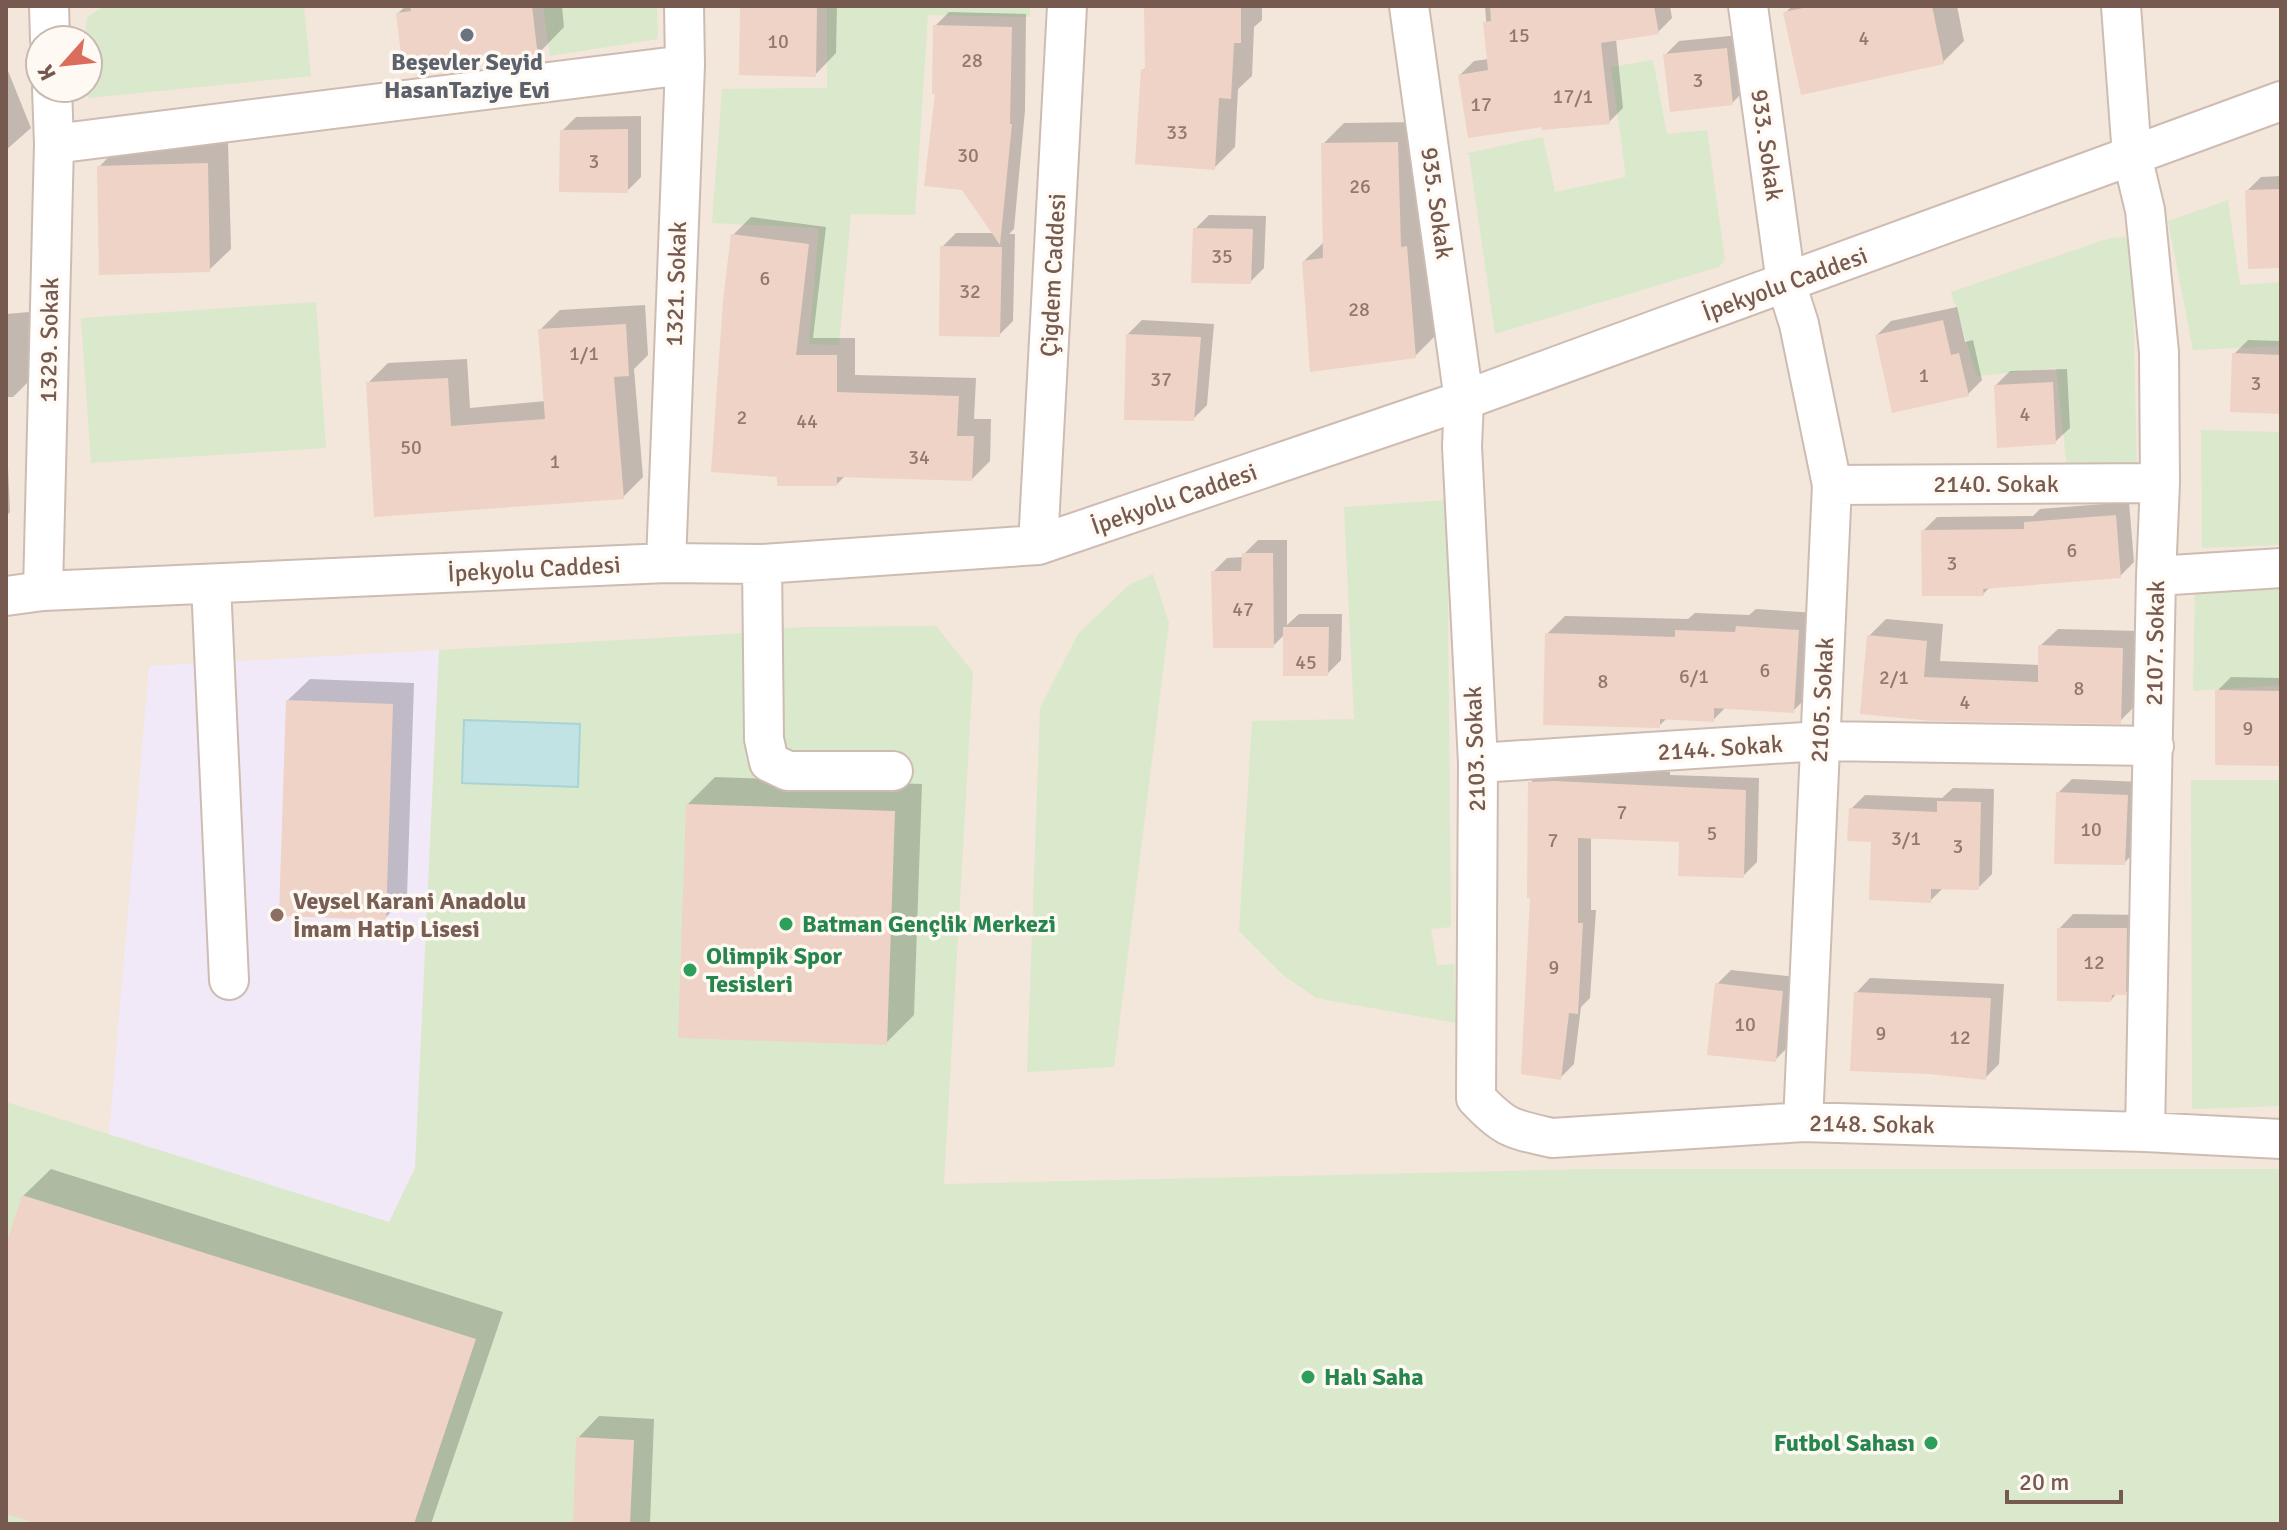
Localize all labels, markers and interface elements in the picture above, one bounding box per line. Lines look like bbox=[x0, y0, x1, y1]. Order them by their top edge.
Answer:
house number: 15 bbox=[1508, 23, 1530, 48]
north arrow bbox=[24, 24, 104, 104]
marker: Beşevler Seyid HasanTaziye Evi bbox=[458, 26, 476, 44]
house number: 4 bbox=[1859, 26, 1870, 51]
house number: 10 bbox=[767, 29, 789, 54]
place label: Beşevler Seyid HasanTaziye Evi bbox=[384, 47, 550, 105]
house number: 28 bbox=[961, 48, 983, 73]
text: K bbox=[31, 60, 62, 85]
house number: 3 bbox=[1693, 68, 1703, 93]
house number: 17/1 bbox=[1553, 84, 1593, 109]
street label: 933. Sokak bbox=[1744, 87, 1790, 203]
house number: 17 bbox=[1470, 92, 1492, 117]
house number: 33 bbox=[1166, 120, 1188, 145]
house number: 30 bbox=[957, 143, 979, 168]
street label: 935. Sokak bbox=[1414, 145, 1460, 261]
house number: 3 bbox=[589, 149, 599, 174]
house number: 26 bbox=[1349, 174, 1371, 199]
street label: Çigdem Caddesi bbox=[1034, 192, 1072, 358]
street label: 1321. Sokak bbox=[659, 221, 693, 347]
street label: İpekyolu Caddesi bbox=[1698, 240, 1872, 328]
house number: 35 bbox=[1211, 244, 1233, 269]
house number: 6 bbox=[760, 266, 770, 291]
street label: 1329. Sokak bbox=[33, 277, 65, 403]
house number: 32 bbox=[959, 279, 981, 304]
house number: 28 bbox=[1348, 297, 1370, 322]
house number: 1/1 bbox=[569, 341, 599, 366]
house number: 1 bbox=[1919, 363, 1929, 388]
house number: 37 bbox=[1150, 367, 1172, 392]
house number: 3 bbox=[2251, 371, 2261, 396]
house number: 4 bbox=[2020, 402, 2031, 427]
house number: 2 bbox=[737, 405, 747, 430]
house number: 44 bbox=[796, 409, 818, 434]
house number: 50 bbox=[400, 435, 422, 460]
house number: 34 bbox=[908, 445, 930, 470]
house number: 1 bbox=[550, 449, 560, 474]
street label: İpekyolu Caddesi bbox=[1087, 457, 1261, 541]
street label: 2140. Sokak bbox=[1933, 469, 2059, 499]
house number: 6 bbox=[2067, 538, 2077, 563]
street label: İpekyolu Caddesi bbox=[447, 549, 621, 589]
house number: 3 bbox=[1947, 551, 1957, 576]
street label: 2107. Sokak bbox=[2139, 580, 2171, 706]
house number: 47 bbox=[1232, 597, 1254, 622]
street label: 2105. Sokak bbox=[1804, 637, 1840, 763]
house number: 45 bbox=[1295, 650, 1317, 675]
house number: 6 bbox=[1760, 658, 1770, 683]
house number: 6/1 bbox=[1679, 664, 1709, 689]
house number: 2/1 bbox=[1879, 665, 1909, 690]
house number: 8 bbox=[1598, 669, 1608, 694]
house number: 8 bbox=[2074, 676, 2084, 701]
street label: 2103. Sokak bbox=[1458, 686, 1492, 812]
house number: 4 bbox=[1960, 690, 1971, 715]
house number: 9 bbox=[2243, 716, 2253, 741]
street label: 2144. Sokak bbox=[1656, 729, 1784, 767]
house number: 7 bbox=[1617, 800, 1627, 825]
house number: 10 bbox=[2080, 817, 2102, 842]
house number: 5 bbox=[1707, 821, 1717, 846]
house number: 3/1 bbox=[1891, 826, 1921, 851]
house number: 7 bbox=[1548, 828, 1558, 853]
house number: 3 bbox=[1953, 834, 1963, 859]
place label: Veysel Karani Anadolu İmam Hatip Lisesi bbox=[293, 886, 526, 944]
marker: Veysel Karani Anadolu İmam Hatip Lisesi bbox=[268, 906, 286, 924]
place label: Batman Gençlik Merkezi bbox=[802, 909, 1056, 939]
marker: Batman Gençlik Merkezi bbox=[777, 915, 795, 933]
place label: Olimpik Spor Tesisleri bbox=[706, 941, 842, 999]
house number: 12 bbox=[2083, 950, 2105, 975]
house number: 9 bbox=[1549, 955, 1559, 980]
marker: Olimpik Spor Tesisleri bbox=[681, 961, 699, 979]
house number: 10 bbox=[1734, 1012, 1756, 1037]
house number: 9 bbox=[1876, 1021, 1886, 1046]
house number: 12 bbox=[1949, 1025, 1971, 1050]
street label: 2148. Sokak bbox=[1809, 1108, 1935, 1140]
place label: Halı Saha bbox=[1324, 1362, 1423, 1392]
marker: Halı Saha bbox=[1299, 1368, 1317, 1386]
place label: Futbol Sahası bbox=[1774, 1428, 1915, 1458]
marker: Futbol Sahası bbox=[1922, 1434, 1940, 1452]
scale bar bbox=[2007, 1454, 2121, 1504]
text: 20 m bbox=[2019, 1467, 2069, 1497]

